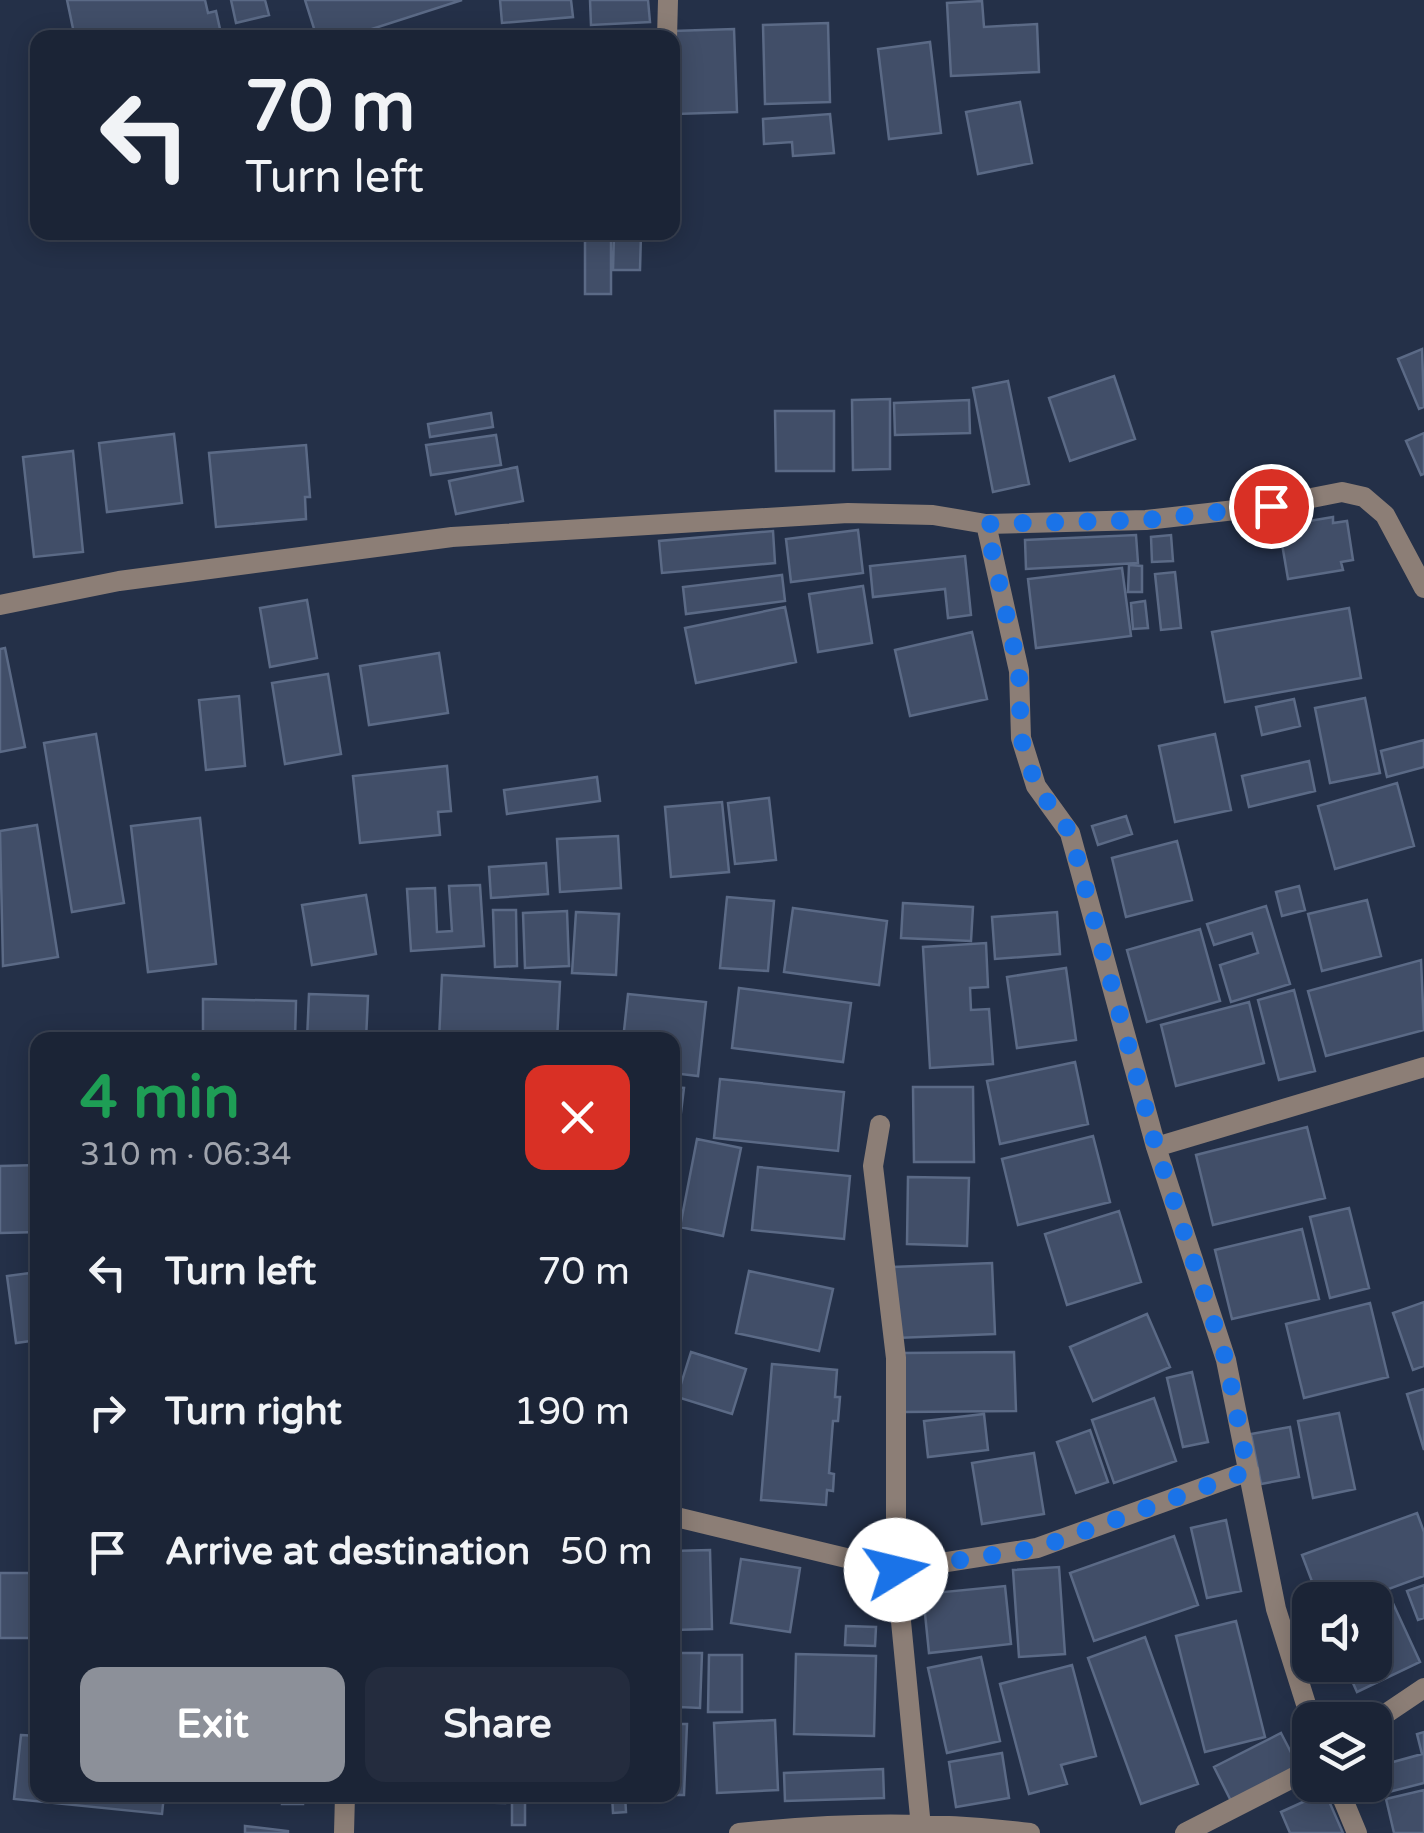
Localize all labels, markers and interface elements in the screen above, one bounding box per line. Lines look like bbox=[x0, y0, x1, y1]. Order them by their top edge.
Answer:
text: 70 m bbox=[245, 66, 415, 150]
icon: left bbox=[80, 70, 210, 200]
text: Turn left bbox=[245, 151, 424, 205]
pin bbox=[1229, 464, 1314, 549]
icon: arrive bbox=[1244, 479, 1299, 534]
text: 4 min bbox=[80, 1062, 240, 1134]
button: close bbox=[525, 1065, 630, 1170]
text: 310 m · 06:34 bbox=[80, 1136, 292, 1174]
icon: left bbox=[80, 1245, 135, 1300]
text: Turn left bbox=[165, 1249, 316, 1295]
text: 70 m bbox=[538, 1249, 630, 1295]
icon: right bbox=[80, 1385, 135, 1440]
text: Turn right bbox=[165, 1389, 342, 1435]
text: 190 m bbox=[514, 1389, 630, 1435]
position arrow bbox=[844, 1518, 948, 1622]
icon: arrive bbox=[80, 1525, 135, 1580]
text: Arrive at destination bbox=[165, 1529, 530, 1575]
text: 50 m bbox=[560, 1529, 653, 1575]
map controls bbox=[1292, 1582, 1392, 1802]
button: sound bbox=[1292, 1582, 1392, 1682]
button: Exit bbox=[80, 1667, 345, 1782]
button: Share bbox=[365, 1667, 630, 1782]
button: layers bbox=[1292, 1702, 1392, 1802]

